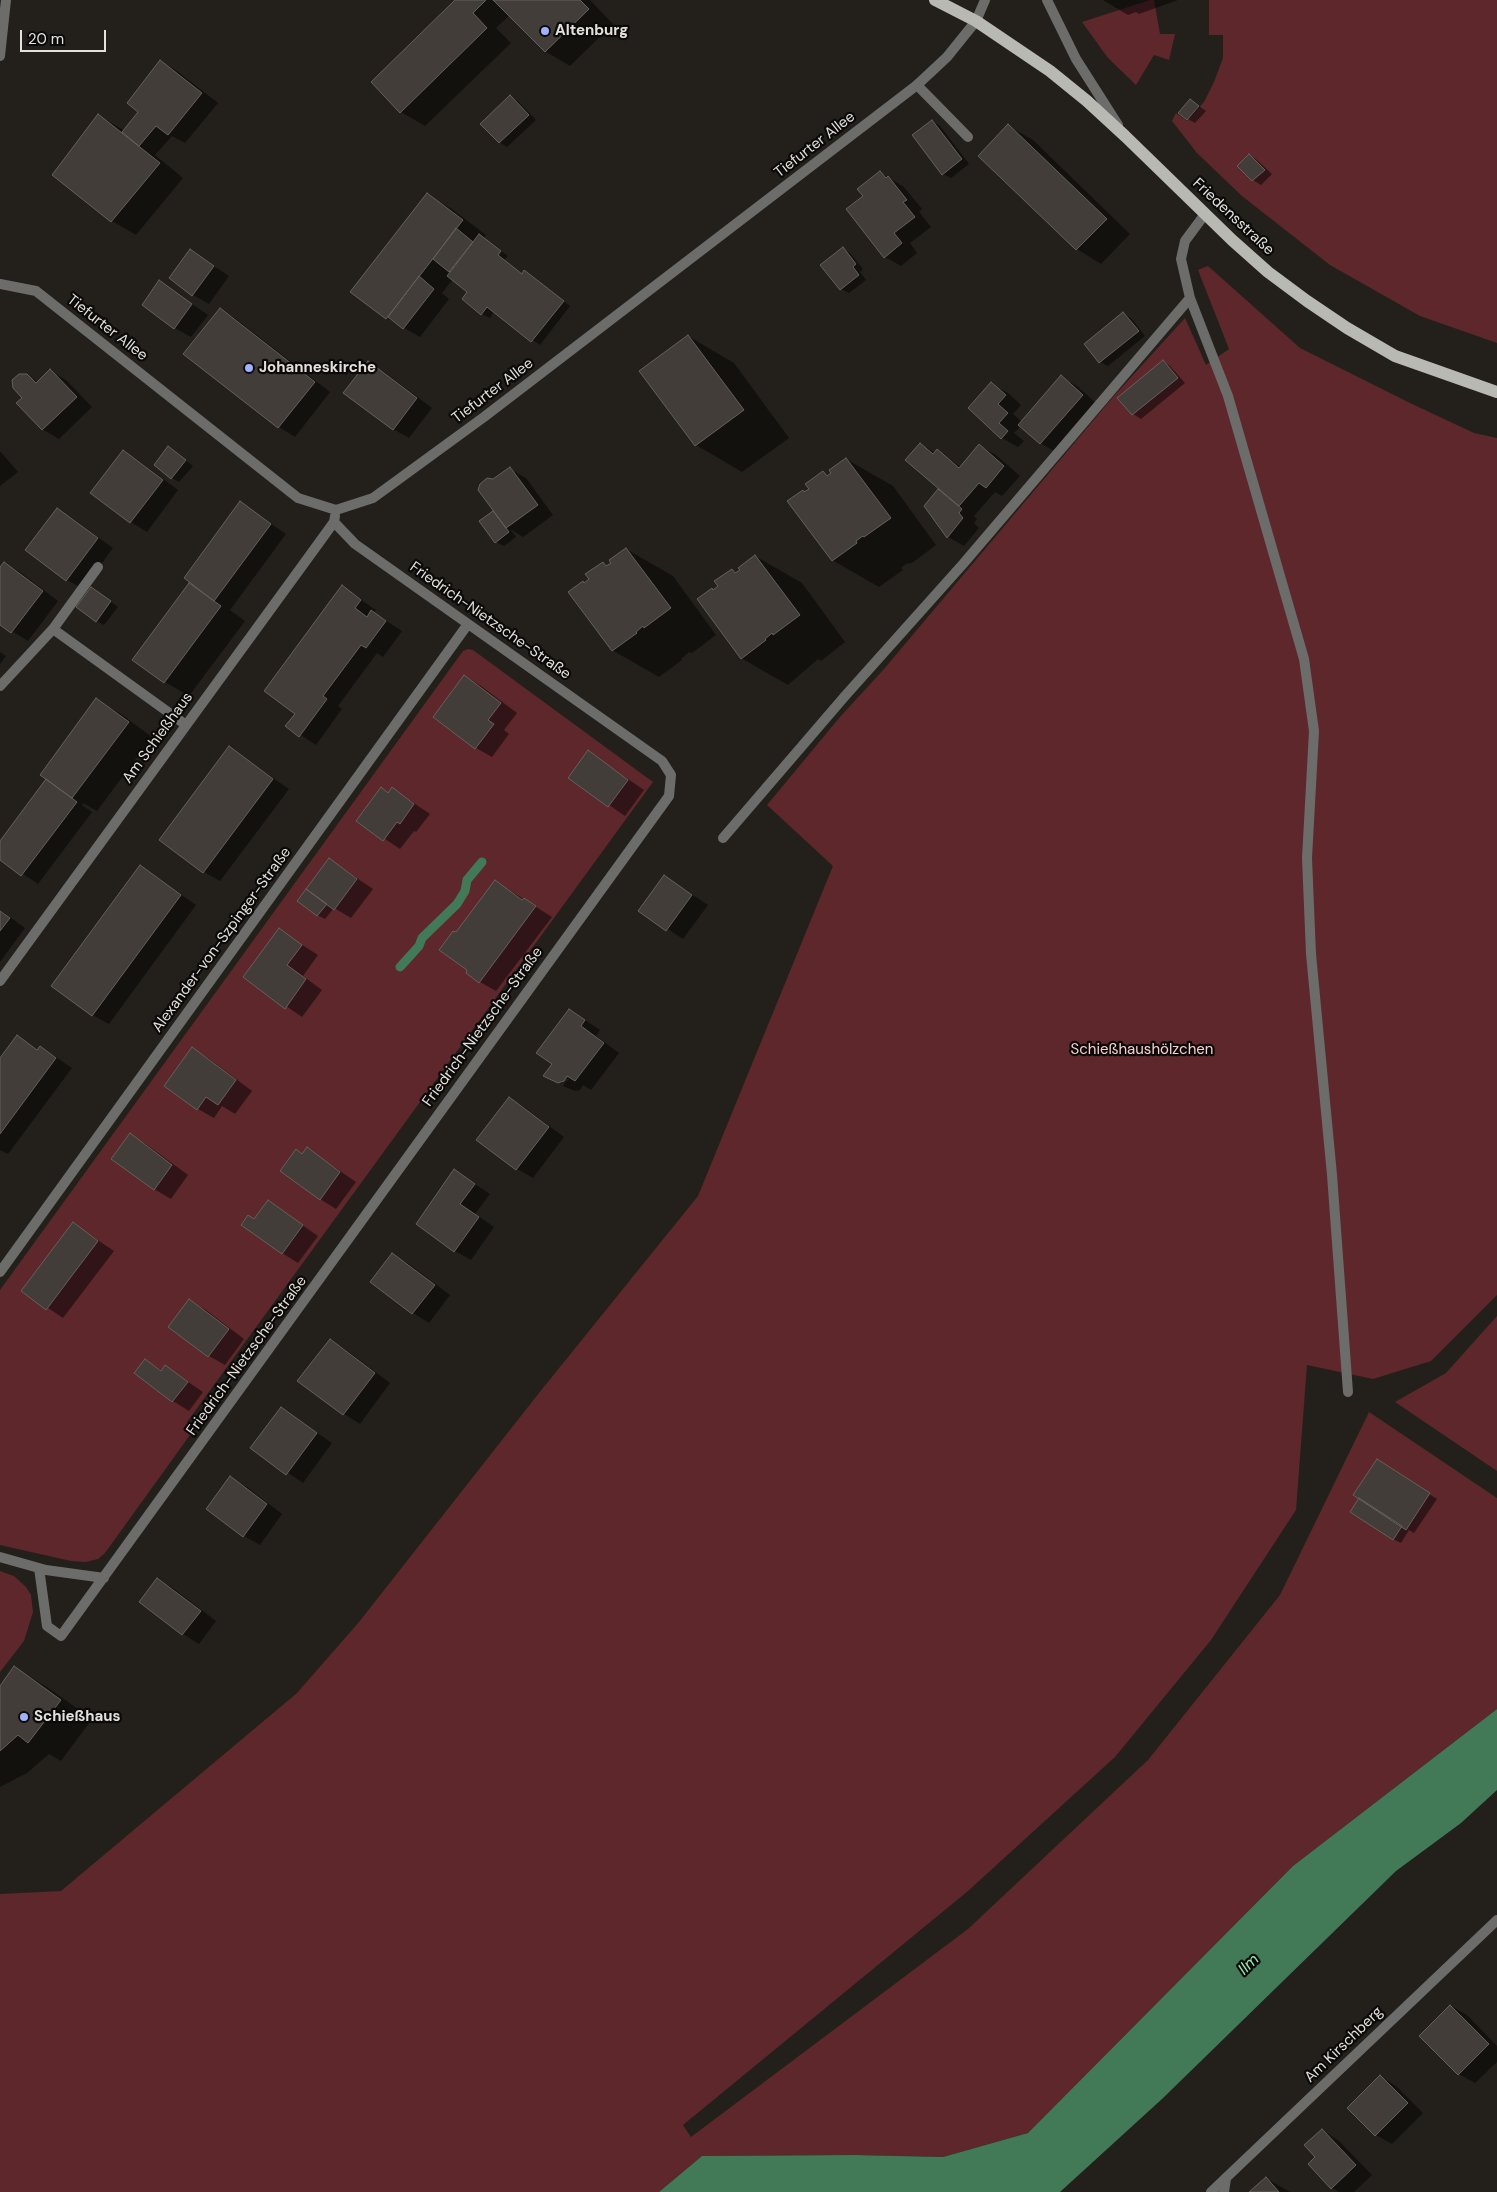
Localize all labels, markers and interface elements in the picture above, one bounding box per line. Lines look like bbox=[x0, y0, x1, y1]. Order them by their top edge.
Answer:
scale bar bbox=[22, 20, 109, 52]
place label: Altenburg bbox=[555, 22, 628, 40]
marker: Altenburg bbox=[539, 25, 551, 37]
text: 20 m bbox=[28, 29, 64, 49]
street label: Tiefurter Allee bbox=[771, 108, 859, 182]
street label: Friedensstraße bbox=[1189, 175, 1277, 259]
street label: Tiefurter Allee bbox=[63, 291, 151, 365]
street label: Tiefurter Allee bbox=[449, 355, 537, 427]
place label: Johanneskirche bbox=[259, 359, 376, 377]
marker: Johanneskirche bbox=[243, 362, 255, 374]
street label: Friedrich-Nietzsche-Straße bbox=[406, 558, 574, 684]
street label: Am Schießhaus bbox=[119, 689, 197, 787]
street label: Alexander-von-Szpinger-Straße bbox=[149, 844, 295, 1036]
street label: Friedrich-Nietzsche-Straße bbox=[419, 944, 547, 1110]
park label: Schießhaushölzchen bbox=[1071, 1041, 1213, 1059]
street label: Friedrich-Nietzsche-Straße bbox=[183, 1273, 311, 1439]
place label: Schießhaus bbox=[34, 1708, 121, 1726]
marker: Schießhaus bbox=[18, 1711, 30, 1723]
water label: Ilm bbox=[1235, 1951, 1263, 1979]
street label: Am Kirschberg bbox=[1301, 2003, 1387, 2087]

